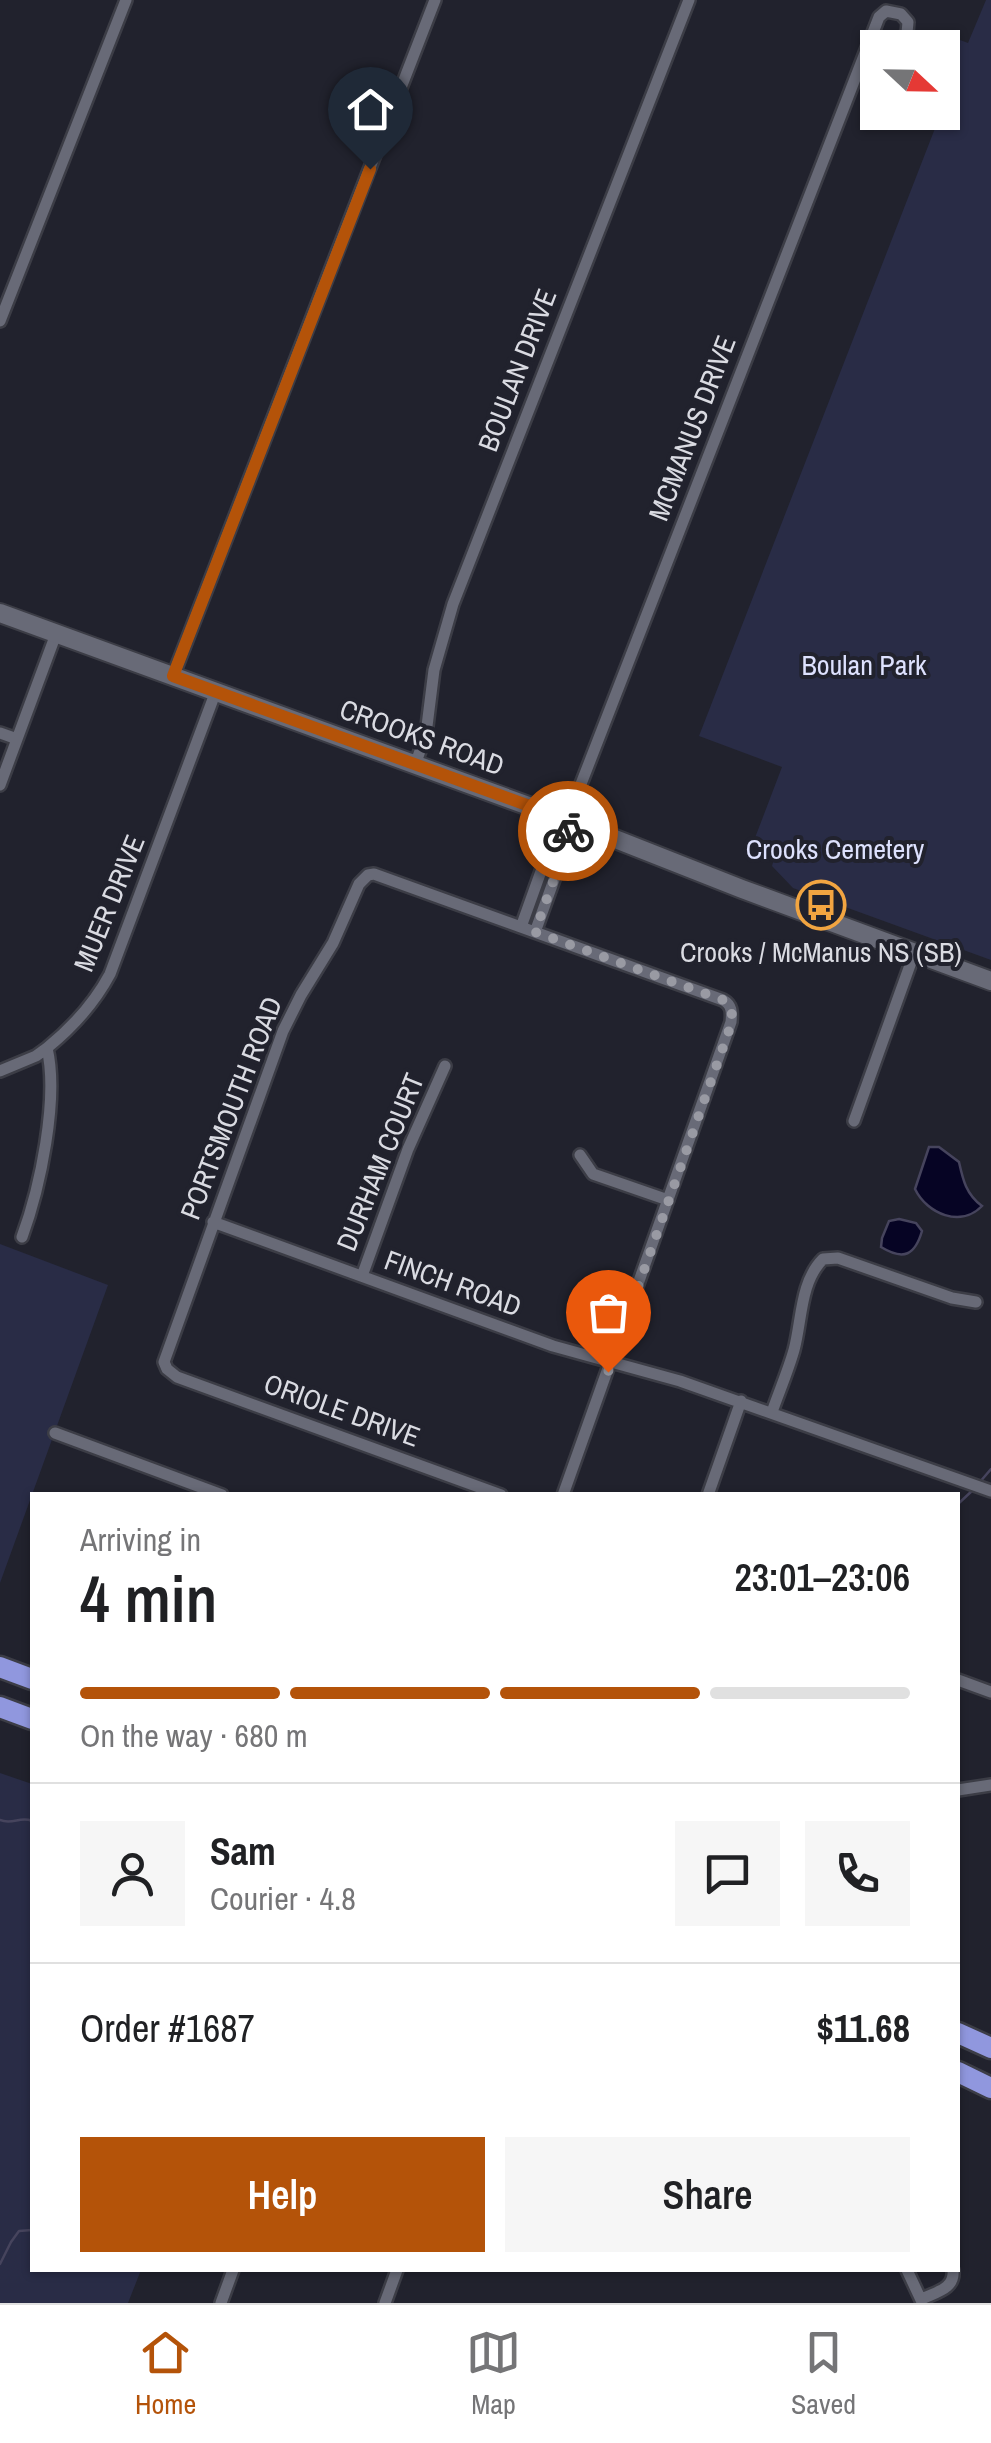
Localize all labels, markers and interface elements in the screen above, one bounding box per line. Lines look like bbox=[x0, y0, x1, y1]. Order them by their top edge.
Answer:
north arrow bbox=[860, 30, 960, 130]
map controls bbox=[860, 30, 960, 130]
pin bbox=[328, 67, 413, 170]
icon: home bbox=[343, 82, 398, 137]
street label: BOULAN DRIVE bbox=[469, 283, 565, 457]
street label: MCMANUS DRIVE bbox=[639, 330, 745, 526]
park label: Boulan Park bbox=[801, 646, 927, 684]
street label: CROOKS ROAD bbox=[335, 690, 509, 784]
courier bbox=[518, 781, 618, 881]
icon: bike bbox=[541, 804, 596, 859]
street label: MUER DRIVE bbox=[64, 829, 154, 977]
park label: Crooks Cemetery bbox=[746, 830, 925, 868]
bus stop icon: Crooks / McManus NS (SB) bbox=[795, 879, 847, 931]
place label: Crooks / McManus NS (SB) bbox=[680, 933, 962, 971]
street label: PORTSMOUTH ROAD bbox=[171, 991, 291, 1225]
street label: DURHAM COURT bbox=[327, 1068, 433, 1256]
street label: FINCH ROAD bbox=[379, 1241, 527, 1325]
pin bbox=[566, 1270, 651, 1373]
icon: bag bbox=[581, 1285, 636, 1340]
street label: ORIOLE DRIVE bbox=[259, 1364, 425, 1456]
text: Arriving in bbox=[80, 1518, 201, 1561]
text: 23:01–23:06 bbox=[734, 1552, 910, 1603]
text: 4 min bbox=[80, 1555, 217, 1642]
text: On the way · 680 m bbox=[80, 1714, 308, 1757]
button: person bbox=[80, 1821, 185, 1926]
button: chat bbox=[675, 1821, 780, 1926]
button: phone bbox=[805, 1821, 910, 1926]
text: Sam bbox=[210, 1826, 276, 1877]
text: Courier · 4.8 bbox=[210, 1877, 356, 1920]
text: Order #1687 bbox=[80, 2003, 255, 2054]
text: $11.68 bbox=[816, 2003, 910, 2054]
button: Help bbox=[80, 2137, 485, 2252]
button: Share bbox=[505, 2137, 910, 2252]
tab: Home bbox=[135, 2325, 196, 2423]
tab: Map bbox=[466, 2325, 521, 2423]
tab: Saved bbox=[791, 2325, 856, 2423]

